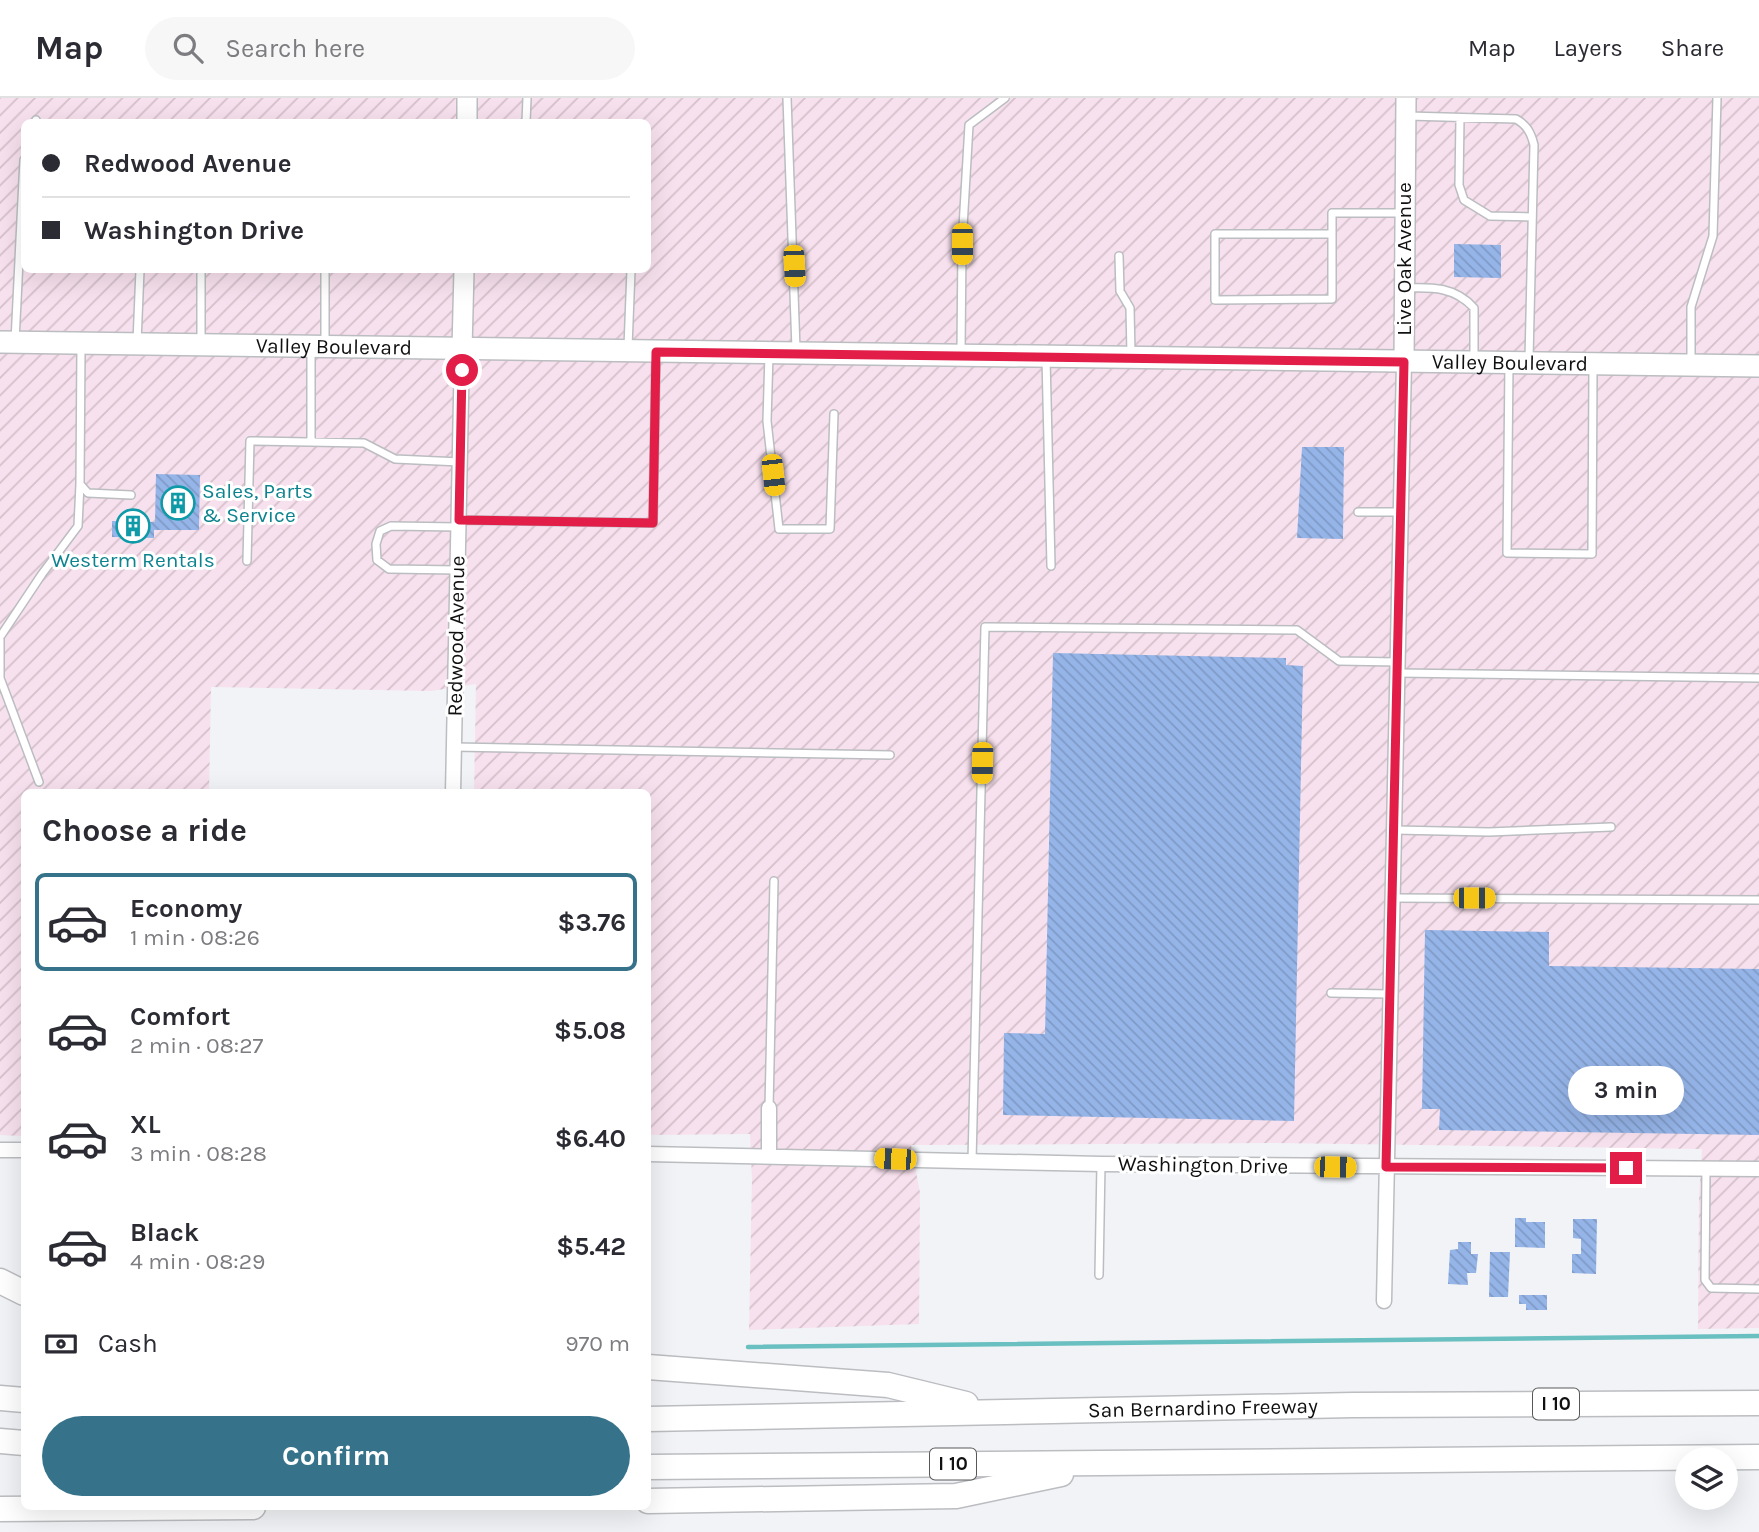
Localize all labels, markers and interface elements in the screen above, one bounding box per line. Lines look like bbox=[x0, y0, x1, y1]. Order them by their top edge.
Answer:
search box bbox=[145, 17, 635, 80]
text: Map bbox=[35, 29, 103, 67]
icon: search bbox=[169, 29, 207, 67]
text: Search here bbox=[225, 33, 365, 64]
text: Map bbox=[1468, 34, 1516, 62]
text: Layers bbox=[1554, 34, 1623, 62]
text: Share bbox=[1661, 34, 1724, 62]
text: Redwood Avenue bbox=[84, 148, 291, 179]
street label: Live Oak Avenue bbox=[1392, 182, 1416, 336]
text: Washington Drive bbox=[84, 215, 304, 246]
car bbox=[952, 223, 973, 265]
car bbox=[783, 244, 806, 288]
street label: Valley Boulevard bbox=[256, 333, 412, 360]
street label: Valley Boulevard bbox=[1432, 350, 1588, 376]
route start bbox=[446, 354, 478, 386]
car bbox=[761, 453, 786, 497]
place label: Sales, Parts & Service bbox=[202, 479, 313, 527]
building icon: Sales, Parts & Service bbox=[159, 484, 197, 522]
building icon: Westerm Rentals bbox=[114, 507, 152, 545]
place label: Westerm Rentals bbox=[51, 548, 215, 572]
street label: Redwood Avenue bbox=[443, 555, 469, 717]
car bbox=[972, 742, 993, 784]
text: Choose a ride bbox=[42, 812, 247, 849]
car bbox=[1454, 888, 1496, 909]
icon: car bbox=[46, 891, 109, 954]
text: Economy bbox=[130, 893, 242, 924]
text: $3.76 bbox=[558, 907, 626, 938]
text: 1 min · 08:26 bbox=[130, 924, 260, 951]
icon: car bbox=[46, 999, 109, 1062]
text: Comfort bbox=[130, 1001, 231, 1032]
text: $5.08 bbox=[554, 1015, 626, 1046]
text: 2 min · 08:27 bbox=[130, 1032, 263, 1059]
callout: 3 min bbox=[1568, 1066, 1684, 1116]
text: 3 min bbox=[1594, 1077, 1658, 1104]
icon: car bbox=[46, 1107, 109, 1170]
text: XL bbox=[130, 1109, 161, 1140]
text: $6.40 bbox=[555, 1123, 626, 1154]
text: 3 min · 08:28 bbox=[130, 1140, 267, 1167]
car bbox=[874, 1148, 917, 1170]
street label: Washington Drive bbox=[1118, 1152, 1288, 1178]
route end bbox=[1610, 1152, 1642, 1184]
car bbox=[1314, 1156, 1357, 1178]
icon: car bbox=[46, 1215, 109, 1278]
text: Black bbox=[130, 1217, 199, 1248]
text: $5.42 bbox=[556, 1231, 626, 1262]
text: 4 min · 08:29 bbox=[130, 1248, 265, 1275]
icon: cash bbox=[42, 1325, 80, 1363]
text: Cash bbox=[98, 1328, 158, 1359]
text: 970 m bbox=[565, 1330, 630, 1357]
road number: I 10 bbox=[1533, 1388, 1579, 1420]
street label: San Bernardino Freeway bbox=[1088, 1394, 1318, 1422]
button: Confirm bbox=[42, 1416, 630, 1496]
map controls bbox=[1675, 1447, 1738, 1510]
button: layers bbox=[1675, 1447, 1738, 1510]
road number: I 10 bbox=[930, 1448, 976, 1480]

